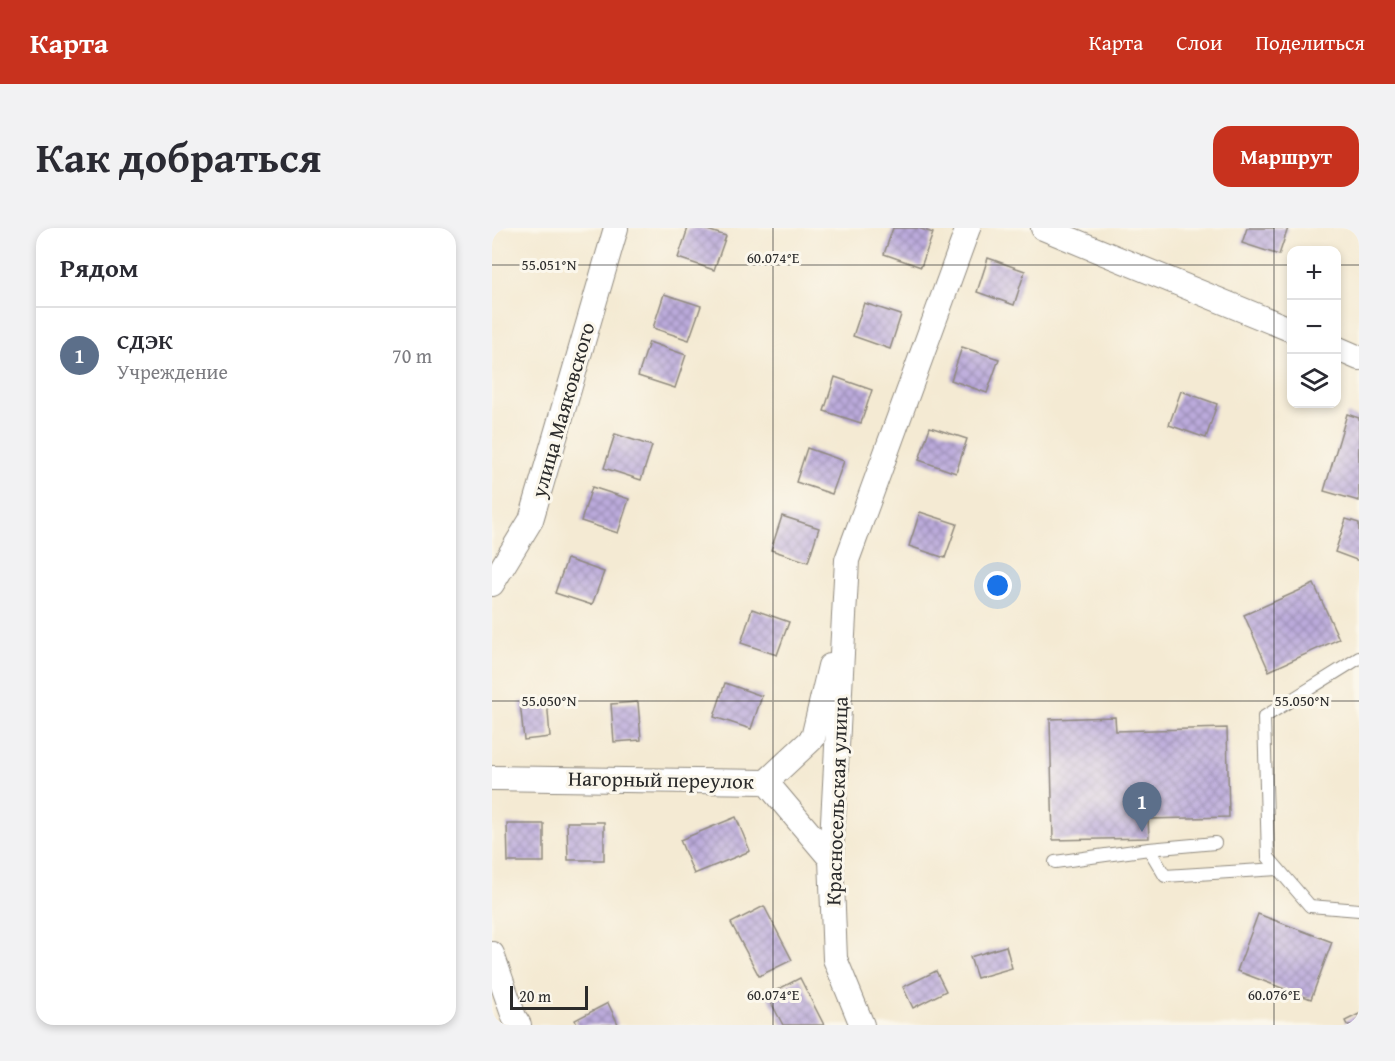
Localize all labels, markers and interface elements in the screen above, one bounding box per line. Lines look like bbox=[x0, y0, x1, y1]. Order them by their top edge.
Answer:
text: Карта bbox=[30, 22, 108, 63]
text: Карта bbox=[1089, 27, 1143, 58]
text: Слои bbox=[1176, 27, 1222, 58]
text: Поделиться bbox=[1255, 27, 1365, 58]
text: Как добраться bbox=[36, 126, 321, 187]
button: Маршрут bbox=[1213, 126, 1359, 187]
map controls bbox=[1287, 246, 1341, 408]
button: + bbox=[1287, 246, 1341, 300]
text: 60.074°E bbox=[747, 247, 800, 268]
text: Рядом bbox=[60, 248, 138, 287]
text: 55.051°N bbox=[522, 254, 577, 275]
button: − bbox=[1287, 300, 1341, 354]
street label: улица Маяковского bbox=[522, 319, 602, 502]
text: СДЭК bbox=[117, 325, 173, 357]
text: 1 bbox=[74, 341, 85, 370]
text: 70 m bbox=[392, 341, 432, 370]
button: layers bbox=[1287, 354, 1341, 408]
text: Учреждение bbox=[117, 357, 228, 386]
your location bbox=[983, 571, 1012, 600]
text: 55.050°N bbox=[522, 690, 577, 711]
text: 55.050°N bbox=[1275, 690, 1330, 711]
street label: Красносельская улица bbox=[817, 696, 856, 906]
street label: Нагорный переулок bbox=[568, 762, 754, 797]
pin: 1 bbox=[1122, 782, 1162, 832]
scale bar bbox=[510, 983, 588, 1010]
text: 20 m bbox=[519, 984, 551, 1008]
text: 60.074°E bbox=[747, 984, 800, 1005]
text: 60.076°E bbox=[1248, 984, 1301, 1005]

